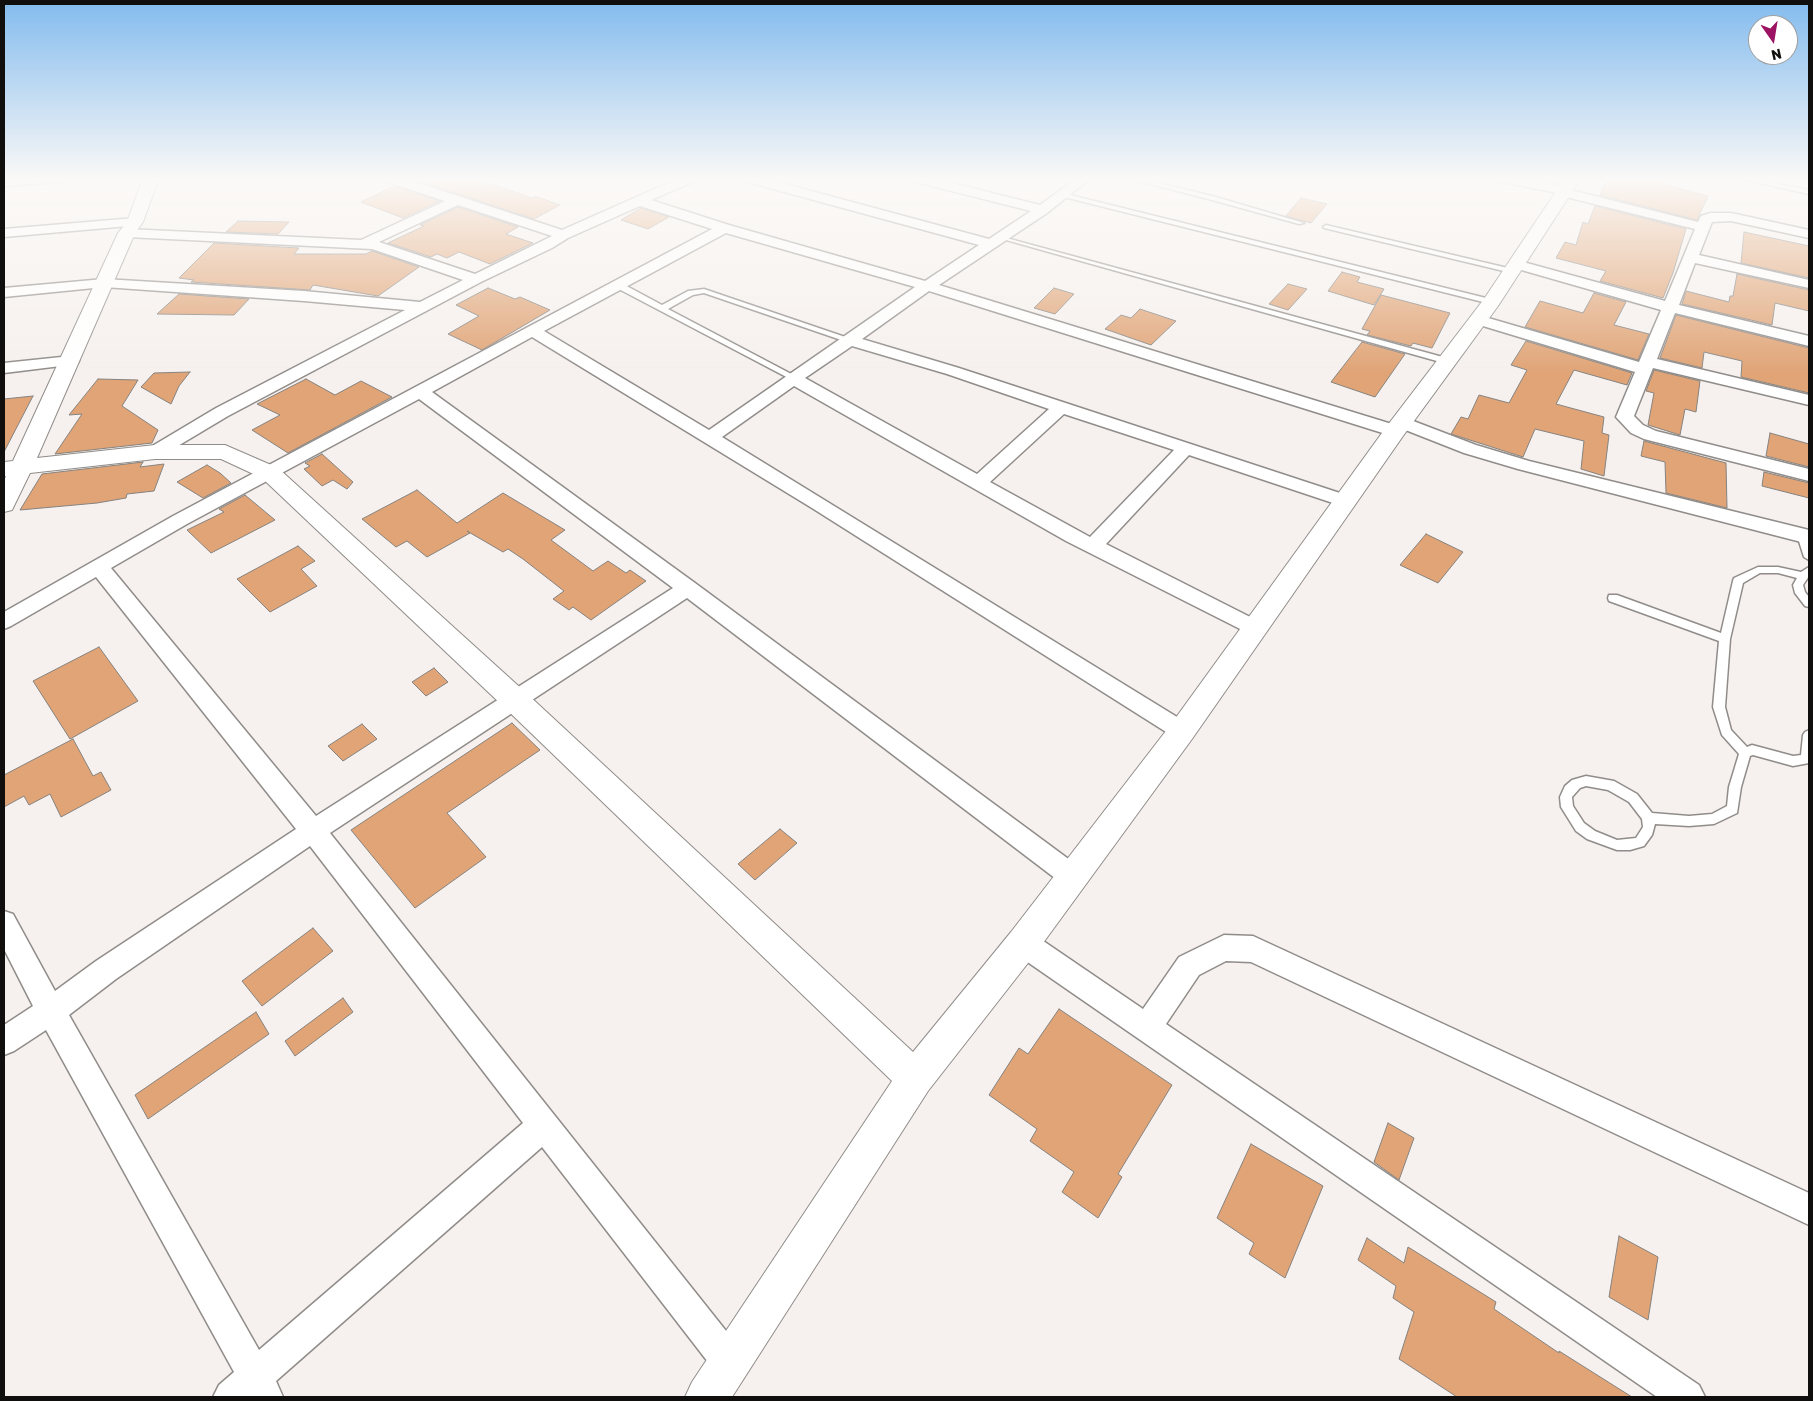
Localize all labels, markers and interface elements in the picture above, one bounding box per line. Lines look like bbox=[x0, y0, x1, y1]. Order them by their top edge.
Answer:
north arrow bbox=[1748, 15, 1798, 65]
text: N bbox=[1769, 45, 1783, 64]

